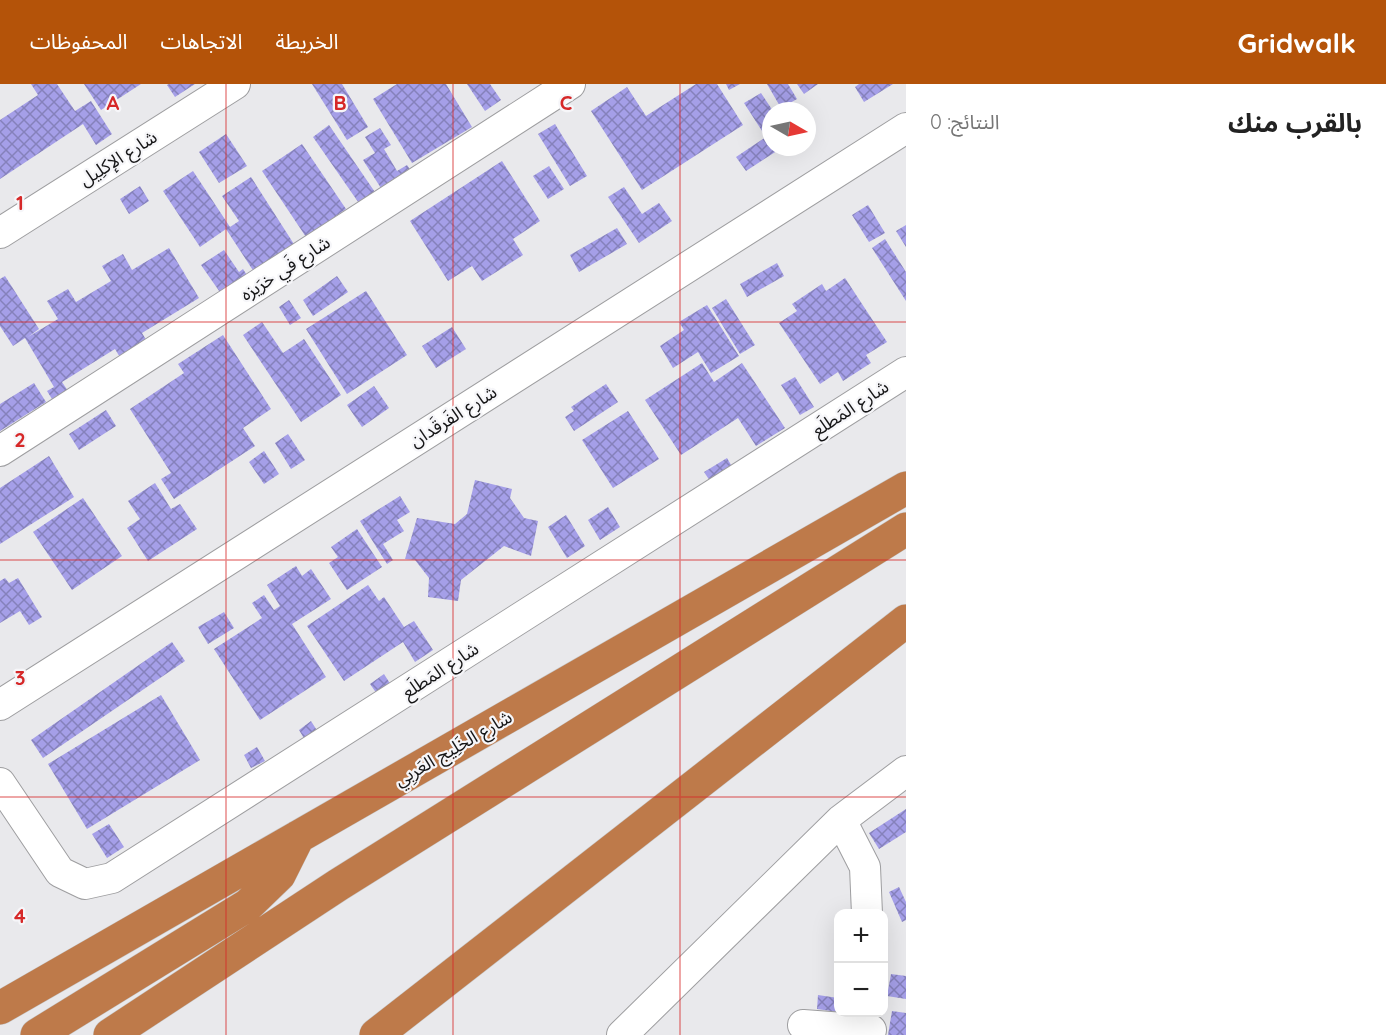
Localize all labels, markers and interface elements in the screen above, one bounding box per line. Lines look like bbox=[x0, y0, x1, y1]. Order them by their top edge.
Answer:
text: Gridwalk bbox=[1237, 25, 1356, 60]
text: المحفوظات bbox=[30, 28, 127, 54]
text: الاتجاهات bbox=[160, 28, 242, 54]
text: الخريطة bbox=[275, 28, 338, 54]
text: A bbox=[107, 90, 120, 115]
text: B bbox=[333, 90, 347, 115]
text: C bbox=[560, 90, 573, 115]
north arrow bbox=[762, 102, 816, 156]
text: بالقرب منك bbox=[1228, 106, 1362, 139]
text: النتائج: 0 bbox=[930, 109, 1000, 134]
street label: شارع الإكلِيل bbox=[75, 125, 163, 193]
text: 1 bbox=[16, 190, 24, 215]
street label: شارع فَي خرَيزه bbox=[236, 230, 336, 308]
street label: شارع المَطلَع bbox=[807, 374, 894, 444]
street label: شارع الفَرقَدان bbox=[405, 380, 503, 454]
text: 2 bbox=[14, 427, 26, 452]
street label: شارع المَطلَع bbox=[397, 636, 484, 706]
text: 3 bbox=[15, 665, 25, 690]
street label: شارع الخَلِيج العَربِي bbox=[390, 705, 517, 794]
text: 4 bbox=[14, 903, 26, 928]
map controls bbox=[834, 909, 888, 1017]
button: + bbox=[834, 909, 888, 963]
button: − bbox=[834, 963, 888, 1017]

